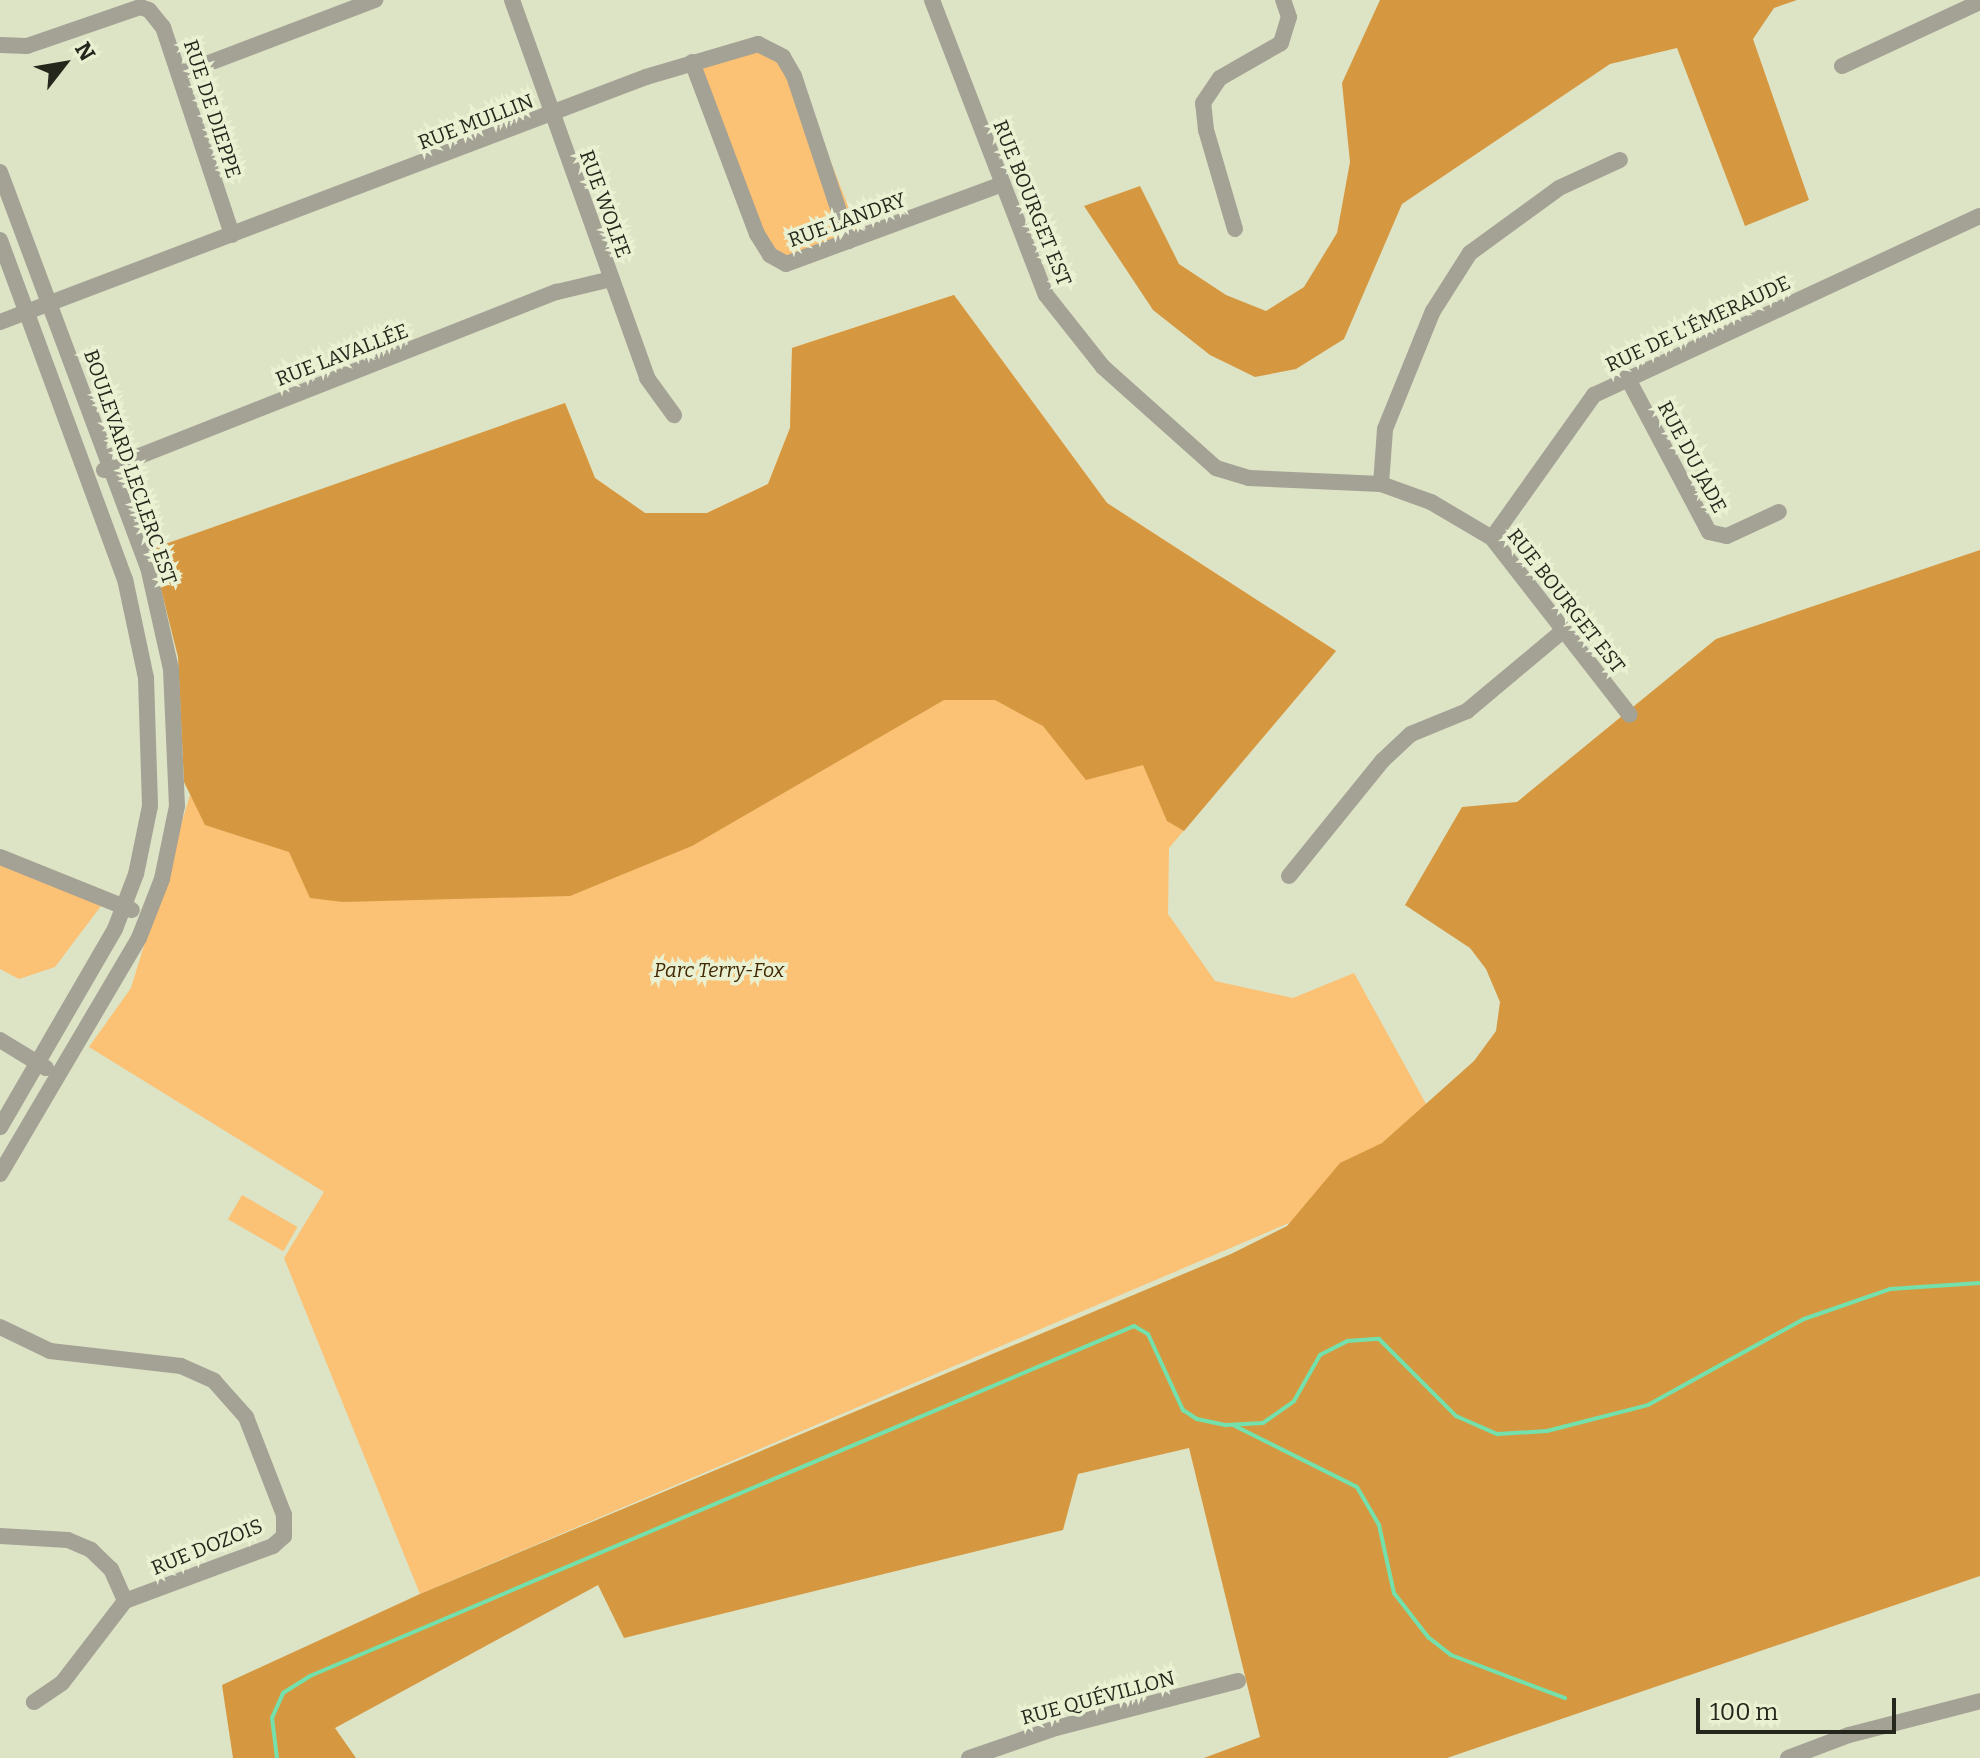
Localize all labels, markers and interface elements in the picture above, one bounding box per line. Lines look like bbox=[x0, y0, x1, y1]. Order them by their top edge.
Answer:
north arrow bbox=[24, 24, 104, 104]
text: N bbox=[69, 37, 101, 66]
street label: RUE DE DIEPPE bbox=[178, 37, 246, 181]
street label: RUE MULLIN bbox=[415, 89, 537, 155]
street label: RUE BOURGET EST bbox=[988, 117, 1076, 289]
street label: RUE WOLFE bbox=[574, 147, 636, 261]
street label: RUE LANDRY bbox=[785, 188, 909, 252]
street label: RUE DE L'ÉMERAUDE bbox=[1602, 271, 1794, 377]
street label: RUE LAVALLÉE bbox=[272, 319, 412, 391]
street label: BOULEVARD LECLERC EST bbox=[78, 346, 182, 588]
street label: RUE DU JADE bbox=[1652, 397, 1732, 517]
street label: RUE BOURGET EST bbox=[1502, 524, 1630, 678]
park label: Parc Terry-Fox bbox=[654, 958, 784, 982]
street label: RUE DOZOIS bbox=[148, 1514, 266, 1580]
street label: RUE QUÉVILLON bbox=[1018, 1666, 1178, 1730]
scale bar bbox=[1700, 1682, 1900, 1732]
text: 100 m bbox=[1710, 1698, 1778, 1726]

